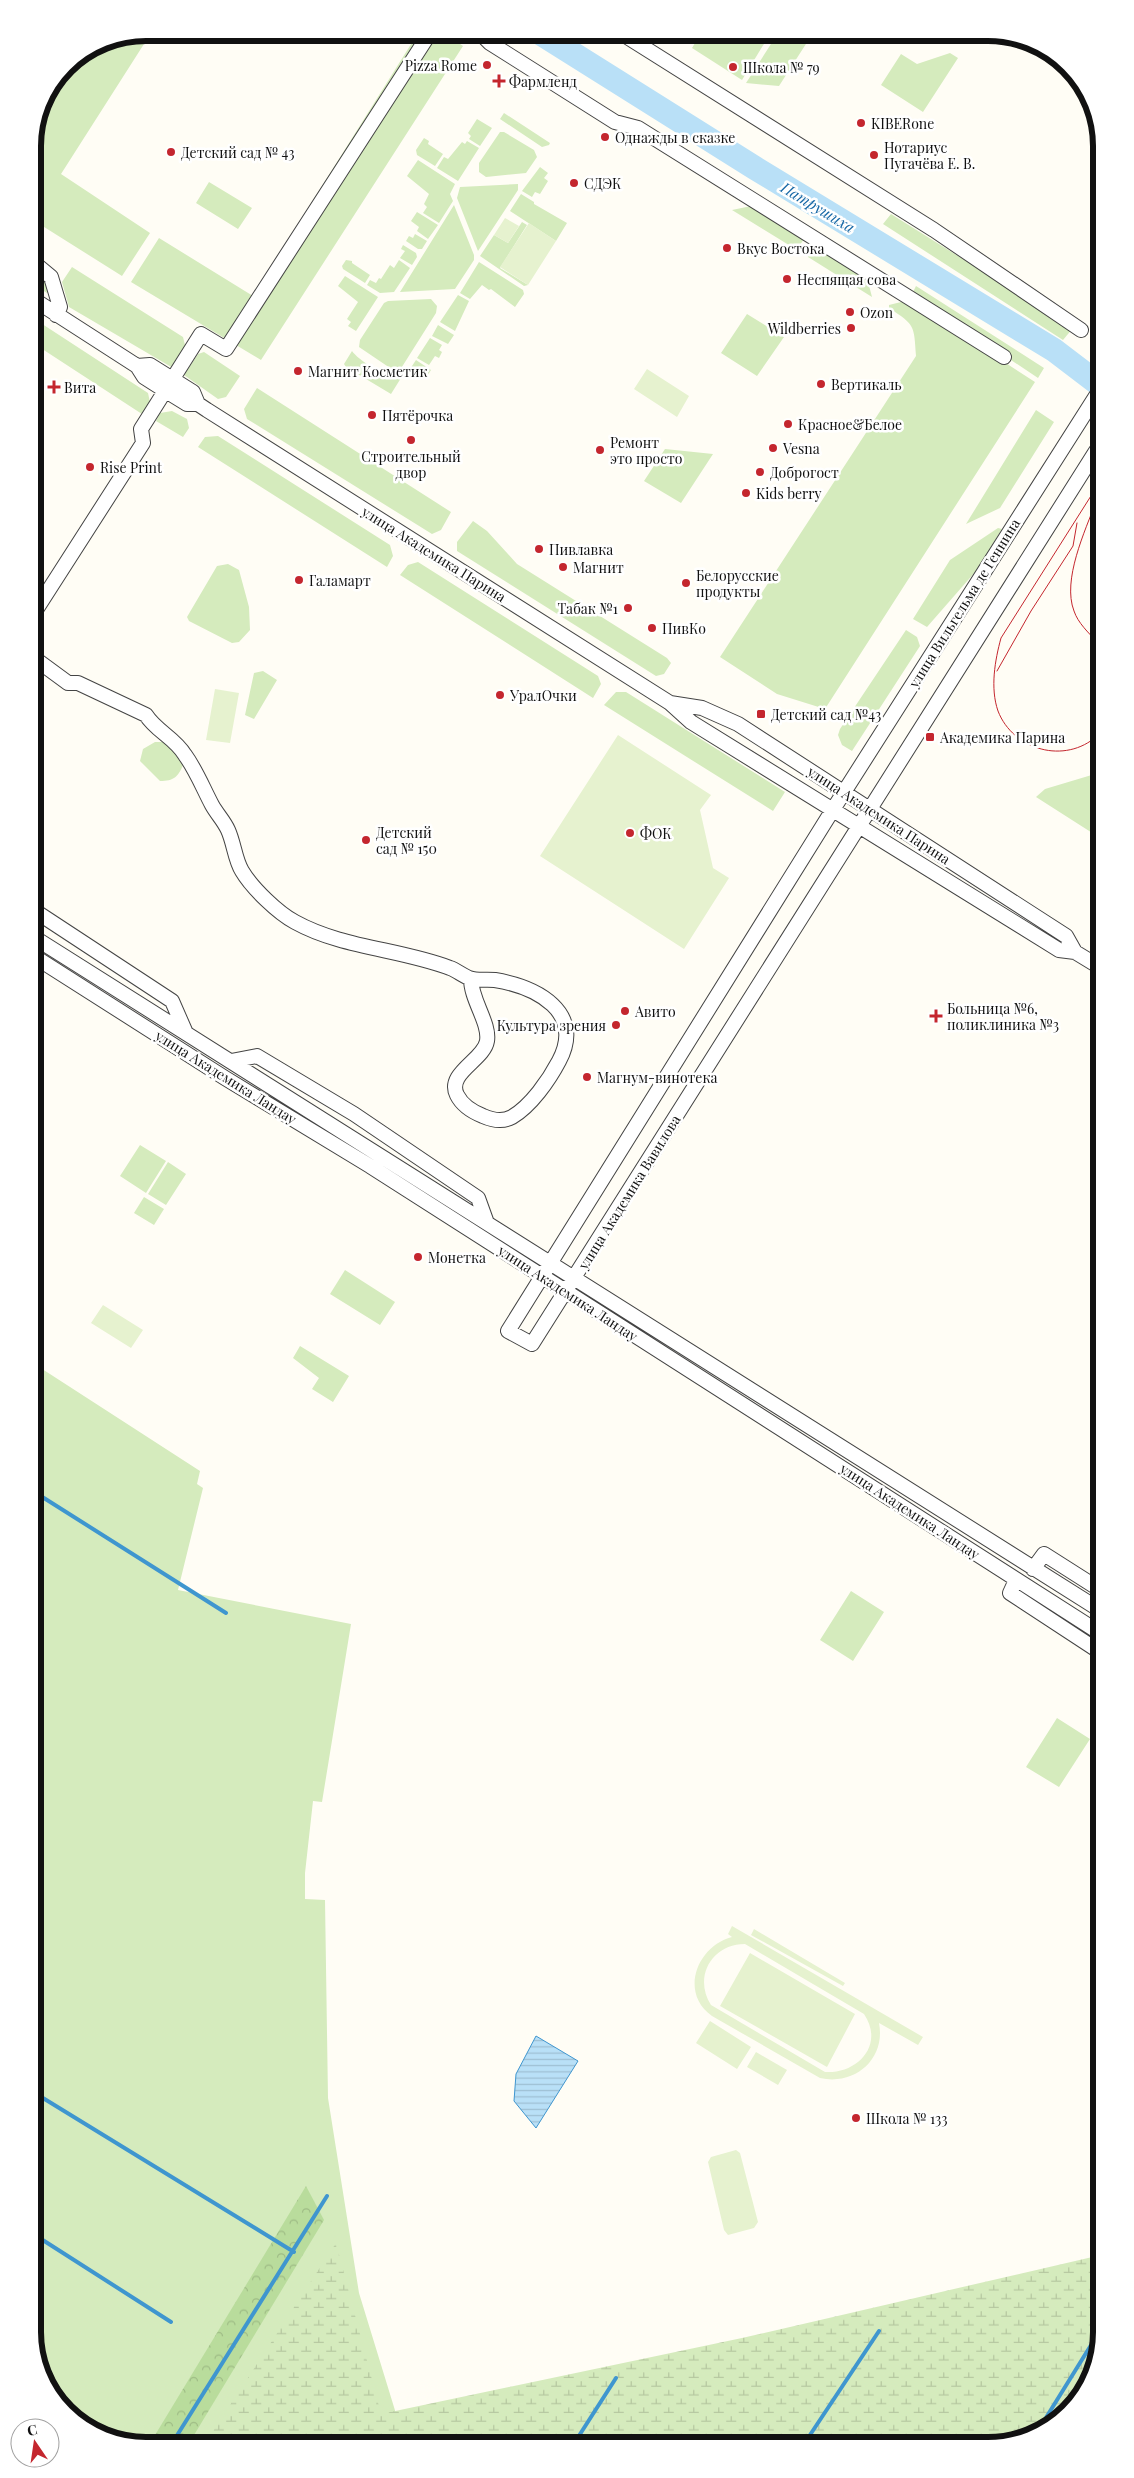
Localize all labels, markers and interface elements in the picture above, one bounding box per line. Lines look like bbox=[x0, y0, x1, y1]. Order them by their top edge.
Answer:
place label: Pizza Rome bbox=[405, 56, 477, 75]
place label: Школа № 79 bbox=[743, 58, 820, 77]
marker: Pizza Rome bbox=[481, 59, 493, 71]
marker: Школа № 79 bbox=[727, 61, 739, 73]
place label: Фармленд bbox=[509, 72, 577, 91]
marker: Фармленд bbox=[493, 75, 505, 87]
place label: KIBERone bbox=[871, 114, 934, 133]
marker: KIBERone bbox=[855, 117, 867, 129]
place label: Однажды в сказке bbox=[615, 128, 735, 147]
marker: Однажды в сказке bbox=[599, 131, 611, 143]
place label: Нотариус Пугачёва Е. В. bbox=[884, 138, 975, 173]
place label: Детский сад № 43 bbox=[181, 143, 295, 162]
marker: Детский сад № 43 bbox=[165, 146, 177, 158]
marker: Нотариус Пугачёва Е. В. bbox=[868, 149, 880, 161]
place label: СДЭК bbox=[584, 174, 622, 193]
marker: СДЭК bbox=[568, 177, 580, 189]
water label: Патрушиха bbox=[777, 177, 859, 237]
place label: Вкус Востока bbox=[737, 239, 825, 258]
marker: Вкус Востока bbox=[721, 242, 733, 254]
place label: Неспящая сова bbox=[797, 270, 896, 289]
marker: Неспящая сова bbox=[781, 273, 793, 285]
place label: Ozon bbox=[860, 303, 894, 322]
marker: Ozon bbox=[844, 306, 856, 318]
place label: Wildberries bbox=[767, 319, 841, 338]
marker: Wildberries bbox=[845, 322, 857, 334]
place label: Магнит Косметик bbox=[308, 362, 428, 381]
marker: Магнит Косметик bbox=[292, 365, 304, 377]
place label: Вертикаль bbox=[831, 375, 902, 394]
place label: Вита bbox=[64, 378, 96, 397]
marker: Вертикаль bbox=[815, 378, 827, 390]
marker: Вита bbox=[48, 381, 60, 393]
place label: Пятёрочка bbox=[382, 406, 453, 425]
marker: Пятёрочка bbox=[366, 409, 378, 421]
place label: Красное&Белое bbox=[798, 415, 902, 434]
marker: Красное&Белое bbox=[782, 418, 794, 430]
place label: Ремонт это просто bbox=[610, 433, 683, 468]
marker: Строительный двор bbox=[405, 434, 417, 446]
place label: Vesna bbox=[782, 439, 820, 458]
marker: Vesna bbox=[767, 442, 779, 454]
marker: Ремонт это просто bbox=[594, 444, 606, 456]
place label: Строительный двор bbox=[361, 447, 461, 482]
place label: Rise Print bbox=[100, 458, 163, 477]
marker: Rise Print bbox=[84, 461, 96, 473]
place label: Доброгост bbox=[770, 463, 839, 482]
marker: Доброгост bbox=[754, 466, 766, 478]
place label: Kids berry bbox=[756, 484, 822, 503]
marker: Kids berry bbox=[740, 487, 752, 499]
street label: улица Академика Парина bbox=[357, 501, 510, 606]
street label: улица Вильгельма де Геннина bbox=[904, 515, 1024, 692]
place label: Пивлавка bbox=[549, 540, 613, 559]
marker: Пивлавка bbox=[533, 543, 545, 555]
place label: Магнит bbox=[573, 558, 624, 577]
marker: Магнит bbox=[557, 561, 569, 573]
place label: Белорусские продукты bbox=[696, 566, 779, 601]
place label: Галамарт bbox=[309, 571, 371, 590]
marker: Галамарт bbox=[293, 574, 305, 586]
marker: Белорусские продукты bbox=[680, 577, 692, 589]
place label: Табак №1 bbox=[558, 599, 618, 618]
marker: Табак №1 bbox=[622, 602, 634, 614]
place label: ПивКо bbox=[662, 619, 706, 638]
marker: ПивКо bbox=[646, 622, 658, 634]
place label: УралОчки bbox=[509, 686, 577, 705]
marker: УралОчки bbox=[494, 689, 506, 701]
place label: Детский сад №43 bbox=[771, 705, 881, 724]
marker: Детский сад №43 bbox=[755, 708, 767, 720]
place label: Академика Парина bbox=[939, 728, 1065, 747]
marker: Академика Парина bbox=[924, 731, 936, 743]
street label: улица Академика Парина bbox=[803, 761, 954, 868]
place label: Детский сад № 150 bbox=[376, 823, 437, 858]
place label: ФОК bbox=[640, 824, 672, 843]
marker: ФОК bbox=[624, 827, 636, 839]
marker: Детский сад № 150 bbox=[360, 834, 372, 846]
place label: Больница №6, поликлиника №3 bbox=[947, 999, 1059, 1034]
place label: Авито bbox=[634, 1002, 676, 1021]
marker: Авито bbox=[619, 1005, 631, 1017]
marker: Больница №6, поликлиника №3 bbox=[929, 1009, 943, 1023]
place label: Культура зрения bbox=[497, 1016, 606, 1035]
marker: Культура зрения bbox=[610, 1019, 622, 1031]
street label: улица Академика Ландау bbox=[151, 1025, 300, 1128]
place label: Магнум-винотека bbox=[597, 1068, 717, 1087]
marker: Магнум-винотека bbox=[581, 1071, 593, 1083]
street label: улица Академика Вавилова bbox=[573, 1111, 684, 1274]
street label: улица Академика Ландау bbox=[494, 1240, 642, 1345]
place label: Монетка bbox=[428, 1248, 486, 1267]
marker: Монетка bbox=[412, 1251, 424, 1263]
street label: улица Академика Ландау bbox=[836, 1458, 984, 1563]
place label: Школа № 133 bbox=[866, 2109, 948, 2128]
marker: Школа № 133 bbox=[850, 2112, 862, 2124]
north arrow bbox=[10, 2418, 60, 2468]
text: С bbox=[25, 2419, 39, 2440]

